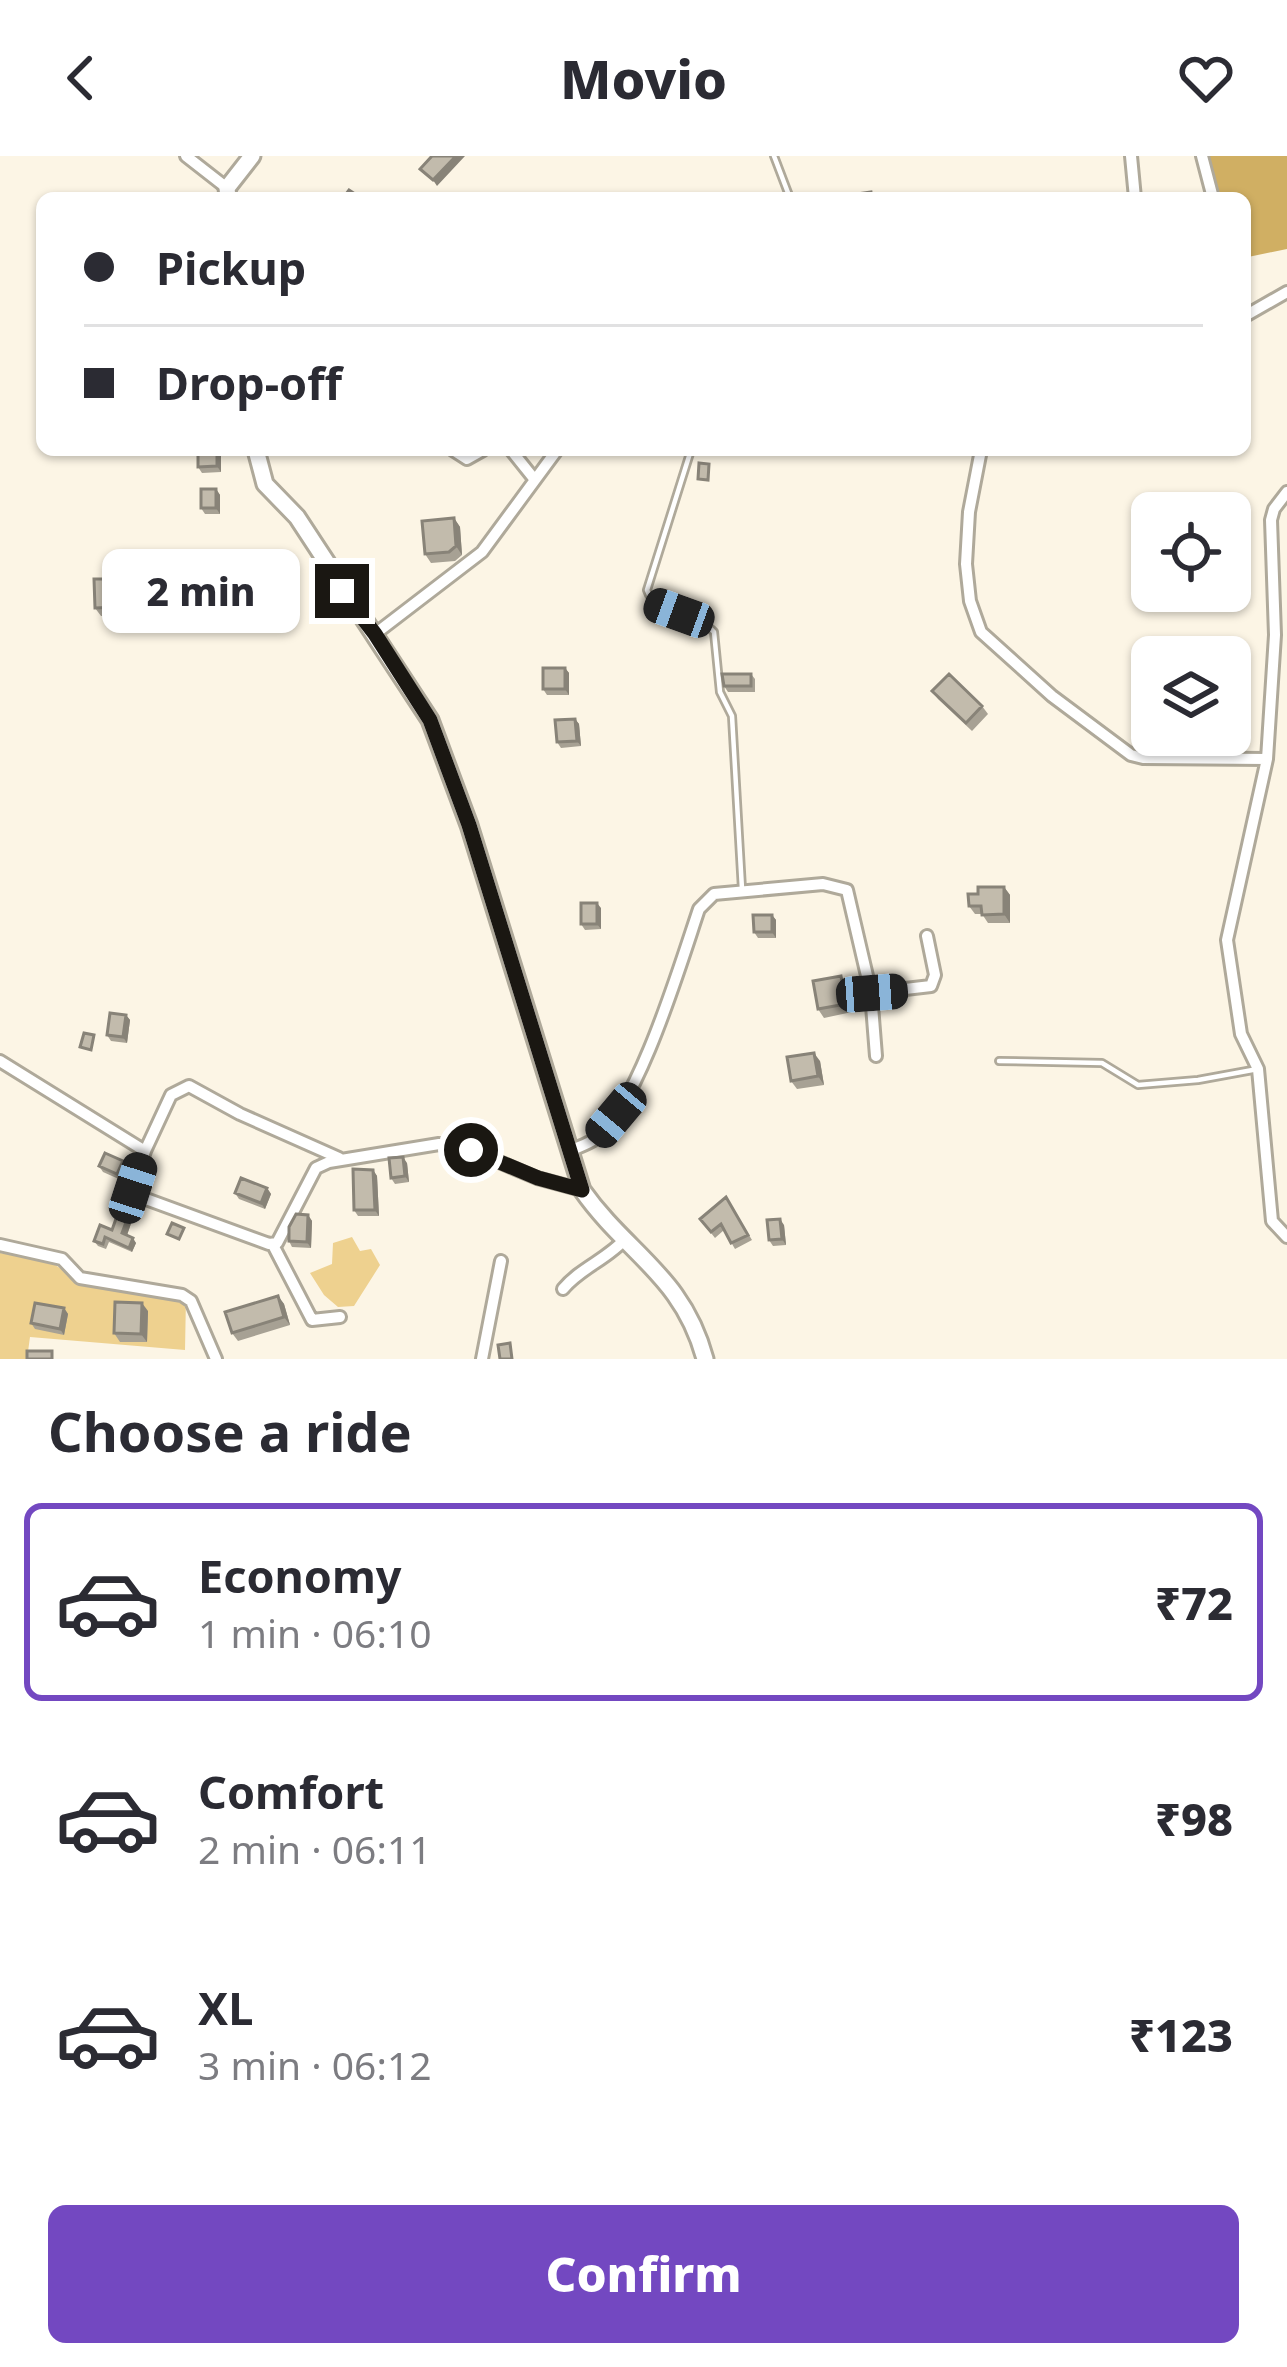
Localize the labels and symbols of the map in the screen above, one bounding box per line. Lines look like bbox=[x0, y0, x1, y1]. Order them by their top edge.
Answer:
callout: 2 min bbox=[102, 549, 300, 633]
route end bbox=[315, 564, 369, 618]
car bbox=[639, 584, 719, 642]
car bbox=[835, 973, 909, 1013]
car bbox=[579, 1076, 653, 1154]
route start bbox=[444, 1123, 498, 1177]
car bbox=[105, 1148, 161, 1228]

